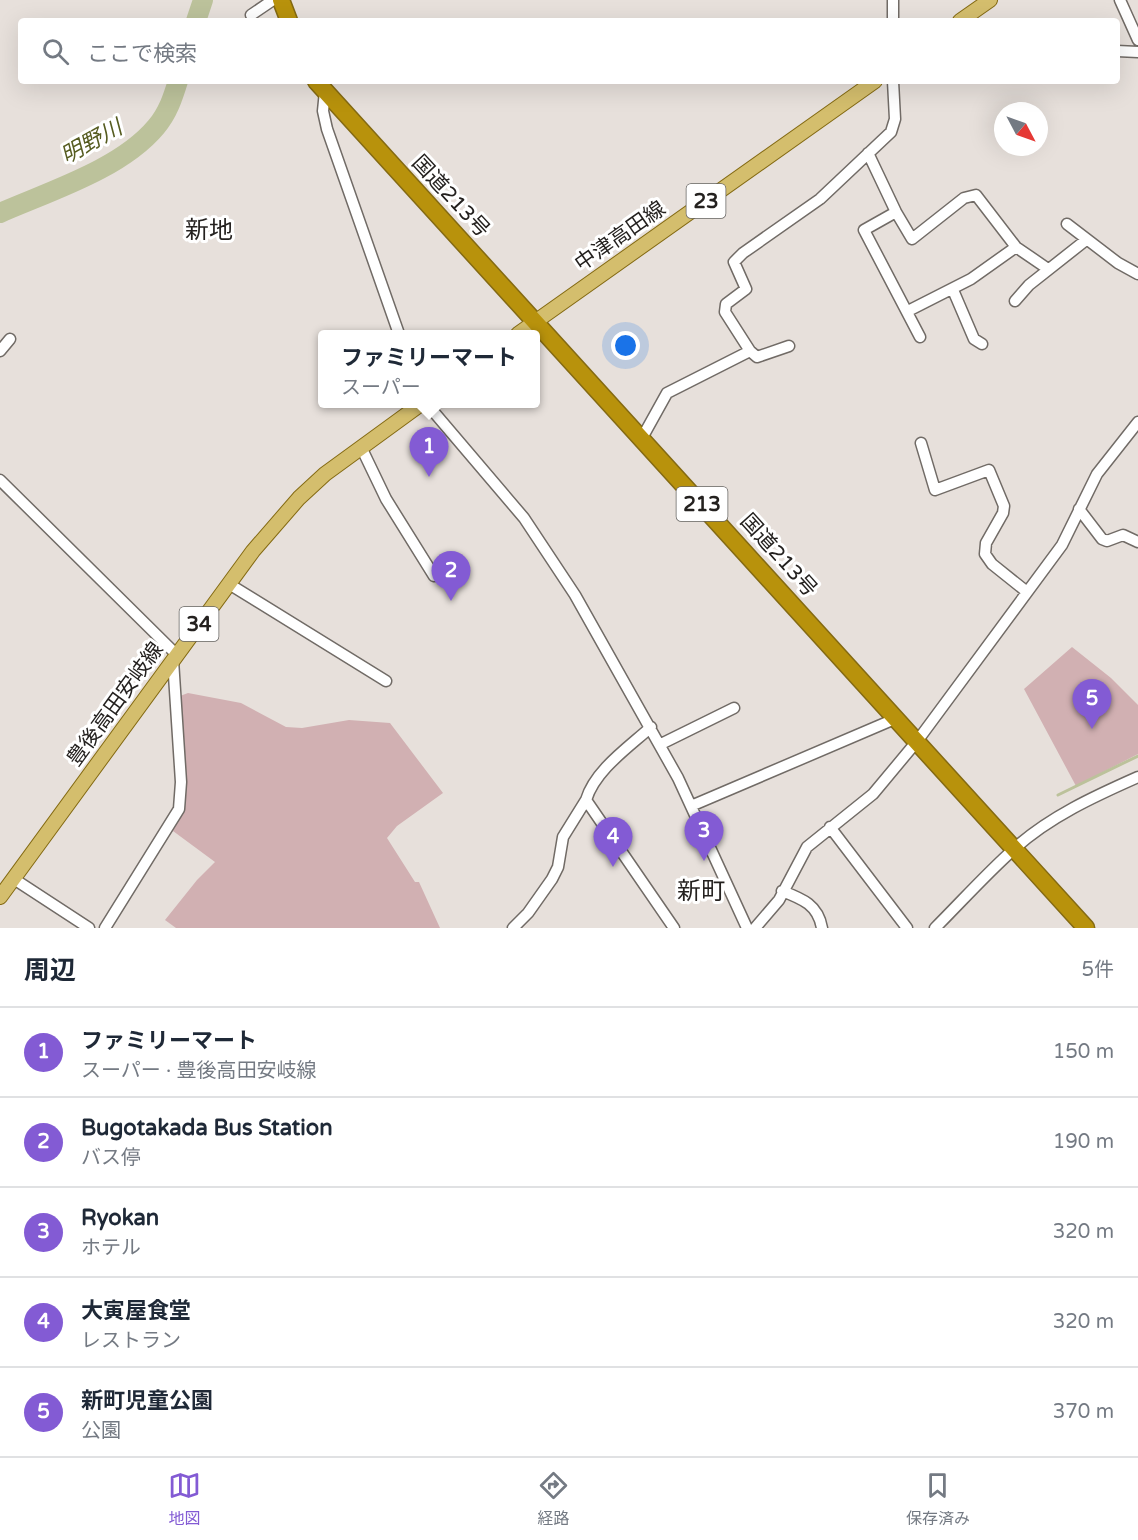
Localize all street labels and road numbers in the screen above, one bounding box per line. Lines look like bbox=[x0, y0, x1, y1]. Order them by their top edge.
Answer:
street label: 国道213号 bbox=[407, 150, 495, 242]
road number: 23 bbox=[686, 184, 726, 218]
street label: 中津高田線 bbox=[570, 196, 670, 277]
road number: 213 bbox=[676, 487, 728, 521]
street label: 国道213号 bbox=[735, 509, 822, 602]
road number: 34 bbox=[180, 607, 218, 641]
street label: 豊後高田安岐線 bbox=[62, 637, 169, 771]

